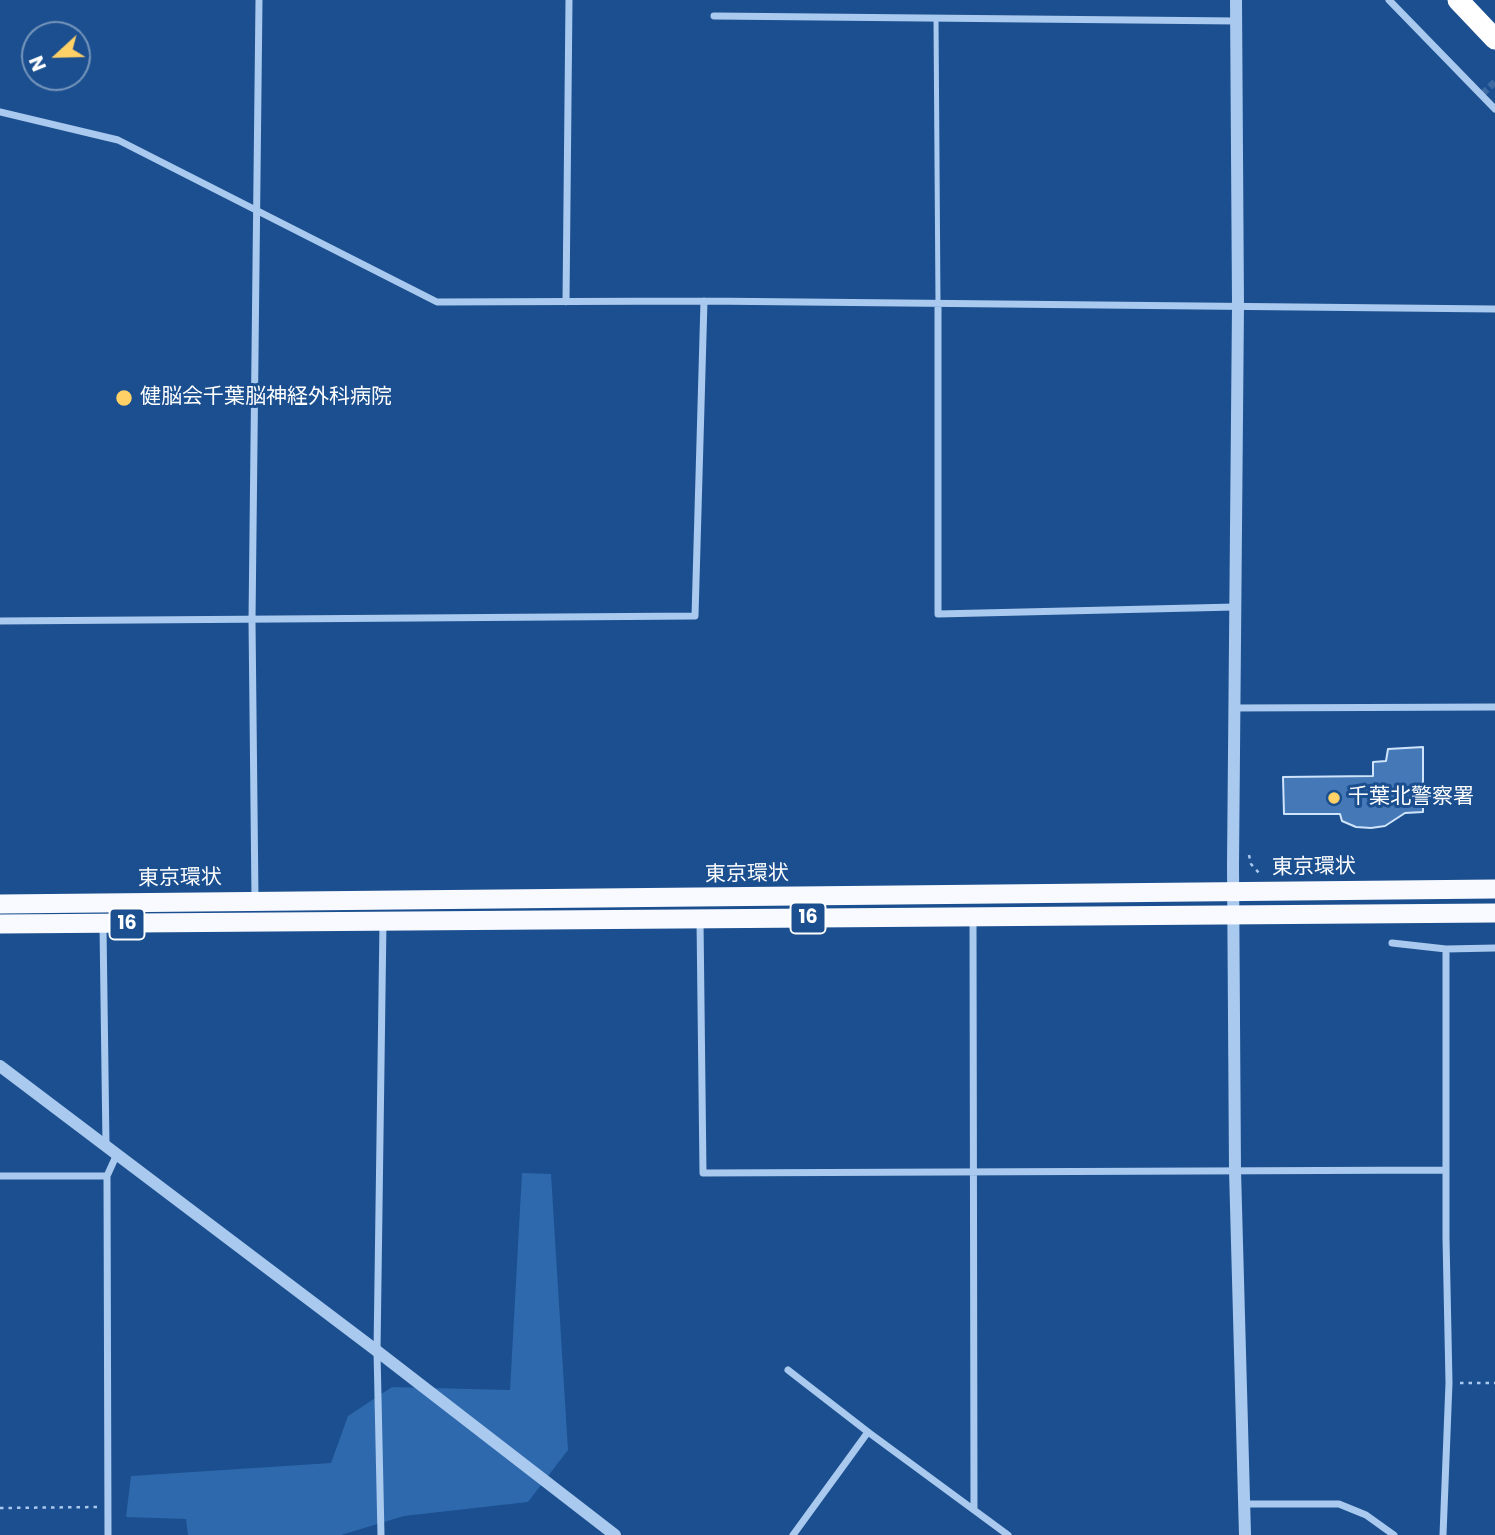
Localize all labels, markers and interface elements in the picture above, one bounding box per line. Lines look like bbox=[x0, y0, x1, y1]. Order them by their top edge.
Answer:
north arrow bbox=[21, 21, 91, 91]
text: N bbox=[23, 52, 53, 75]
place label: 健脳会千葉脳神経外科病院 bbox=[140, 385, 392, 411]
marker: 健脳会千葉脳神経外科病院 bbox=[114, 388, 134, 408]
place label: 千葉北警察署 bbox=[1348, 785, 1474, 811]
marker: 千葉北警察署 bbox=[1326, 790, 1342, 806]
street label: 東京環状 bbox=[1272, 855, 1356, 881]
street label: 東京環状 bbox=[705, 862, 789, 888]
street label: 東京環状 bbox=[138, 866, 222, 892]
road number: 16 bbox=[790, 902, 826, 934]
road number: 16 bbox=[110, 908, 144, 940]

